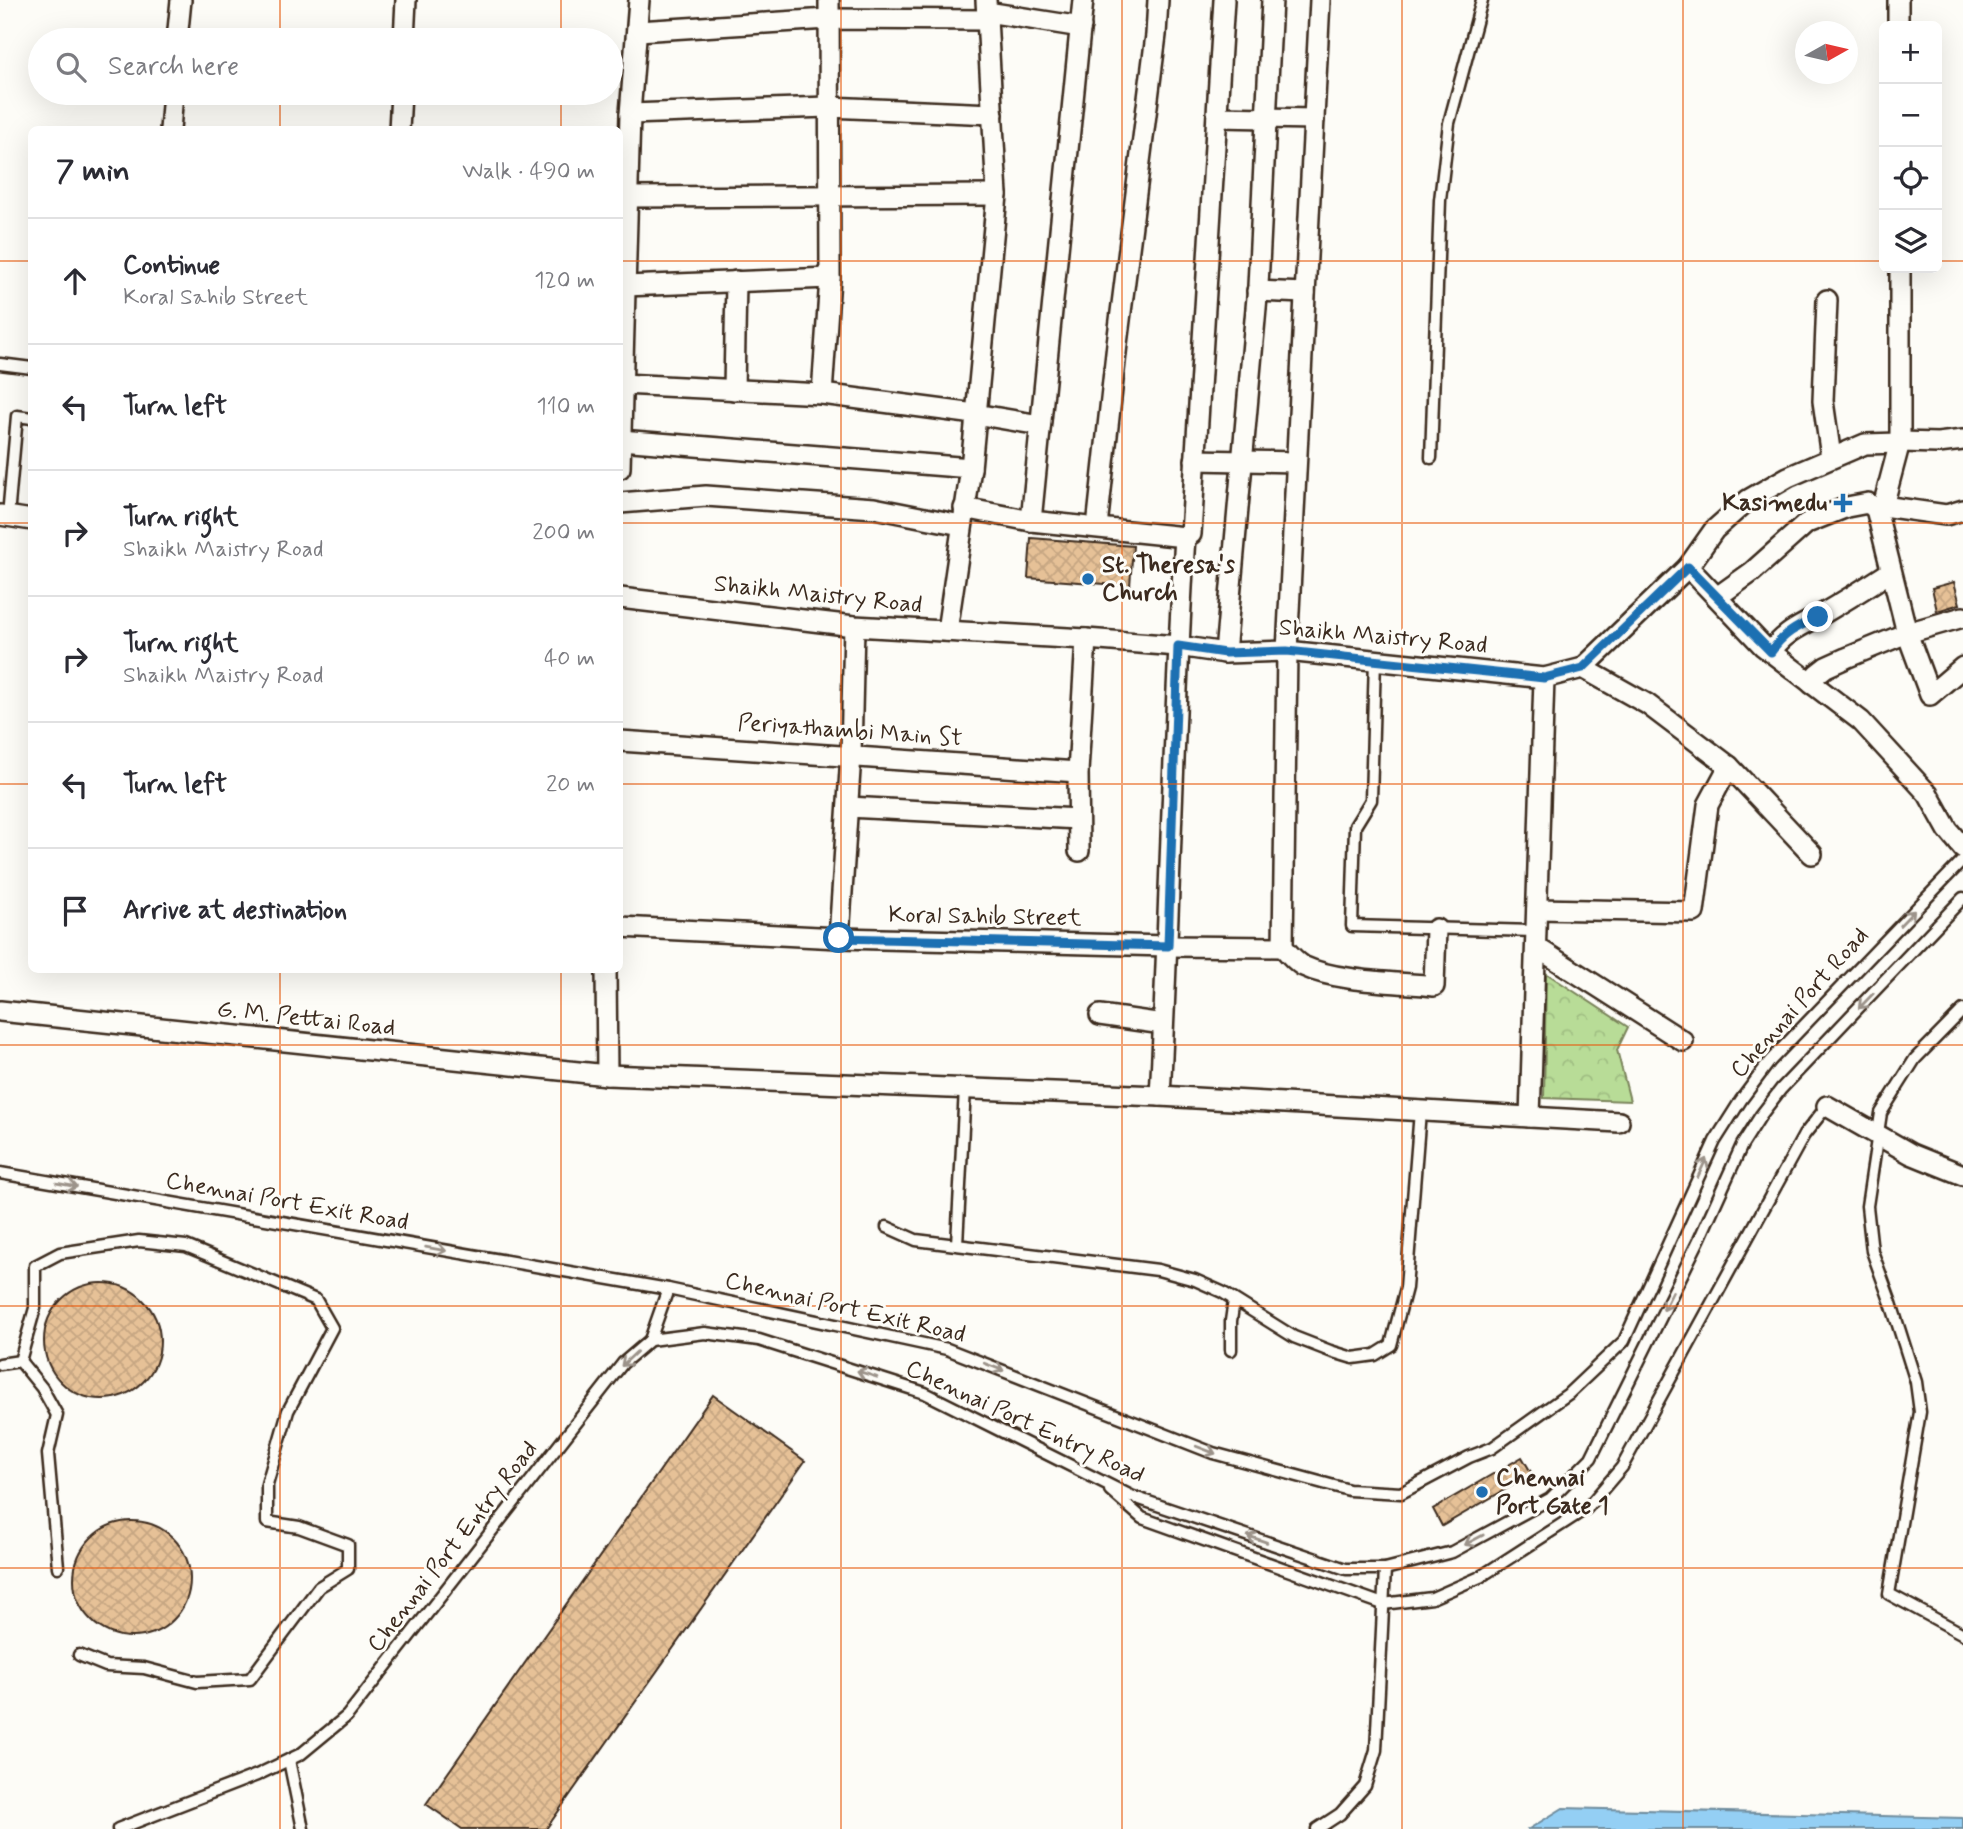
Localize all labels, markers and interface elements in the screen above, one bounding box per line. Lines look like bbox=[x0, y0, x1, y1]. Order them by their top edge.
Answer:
north arrow bbox=[1795, 21, 1858, 84]
map controls bbox=[1879, 21, 1942, 273]
button: + bbox=[1879, 21, 1942, 84]
search box bbox=[28, 28, 623, 105]
icon: search bbox=[52, 48, 90, 86]
text: Search here bbox=[108, 50, 239, 84]
button: − bbox=[1879, 84, 1942, 147]
button: locate bbox=[1879, 147, 1942, 210]
text: 7 min bbox=[56, 152, 130, 191]
text: Walk · 490 m bbox=[462, 157, 595, 187]
button: layers bbox=[1879, 210, 1942, 273]
text: Continue bbox=[123, 249, 220, 283]
icon: ahead bbox=[56, 262, 94, 300]
text: 120 m bbox=[534, 266, 595, 296]
text: Koral Sahib Street bbox=[123, 283, 308, 313]
icon: left bbox=[56, 388, 94, 426]
text: Turn left bbox=[123, 390, 227, 424]
text: 110 m bbox=[536, 392, 595, 422]
place label: Kasimedu bbox=[1722, 488, 1827, 519]
marker: Kasimedu bbox=[1833, 493, 1853, 513]
text: Turn right bbox=[123, 501, 239, 535]
icon: right bbox=[56, 514, 94, 552]
text: 200 m bbox=[532, 518, 595, 548]
text: Shaikh Maistry Road bbox=[123, 535, 324, 565]
place label: St. Theresa's Church bbox=[1102, 550, 1235, 609]
street label: Shaikh Maistry Road bbox=[712, 569, 924, 621]
marker: St. Theresa's Church bbox=[1080, 571, 1096, 587]
route end bbox=[1802, 601, 1833, 632]
street label: Shaikh Maistry Road bbox=[1277, 612, 1489, 662]
text: Turn right bbox=[123, 627, 239, 661]
icon: right bbox=[56, 640, 94, 678]
text: 40 m bbox=[544, 644, 595, 674]
text: Shaikh Maistry Road bbox=[123, 661, 324, 691]
street label: Periyathambi Main St bbox=[737, 708, 963, 754]
icon: left bbox=[56, 766, 94, 804]
text: Turn left bbox=[123, 768, 227, 802]
text: 20 m bbox=[546, 770, 595, 800]
icon: arrive bbox=[56, 892, 94, 930]
text: Arrive at destination bbox=[123, 894, 347, 928]
street label: Koral Sahib Street bbox=[888, 900, 1082, 934]
one-way arrow bbox=[1899, 910, 1916, 927]
street label: Chennai Port Road bbox=[1724, 921, 1876, 1085]
route start bbox=[823, 922, 854, 953]
one-way arrow bbox=[1857, 993, 1874, 1010]
street label: G. M. Pettai Road bbox=[215, 994, 397, 1044]
one-way arrow bbox=[1696, 1158, 1710, 1179]
street label: Chennai Port Exit Road bbox=[163, 1165, 411, 1239]
one-way arrow bbox=[55, 1179, 78, 1192]
one-way arrow bbox=[424, 1243, 447, 1256]
street label: Chennai Port Exit Road bbox=[722, 1265, 968, 1351]
one-way arrow bbox=[1661, 1290, 1675, 1311]
one-way arrow bbox=[621, 1350, 638, 1367]
street label: Chennai Port Entry Road bbox=[900, 1353, 1150, 1491]
one-way arrow bbox=[982, 1362, 1004, 1374]
one-way arrow bbox=[857, 1367, 879, 1380]
street label: Chennai Port Entry Road bbox=[361, 1435, 545, 1659]
one-way arrow bbox=[1194, 1444, 1216, 1457]
place label: Chennai Port Gate 1 bbox=[1496, 1463, 1609, 1522]
marker: Chennai Port Gate 1 bbox=[1474, 1484, 1490, 1500]
one-way arrow bbox=[1246, 1532, 1268, 1544]
one-way arrow bbox=[1464, 1534, 1485, 1547]

